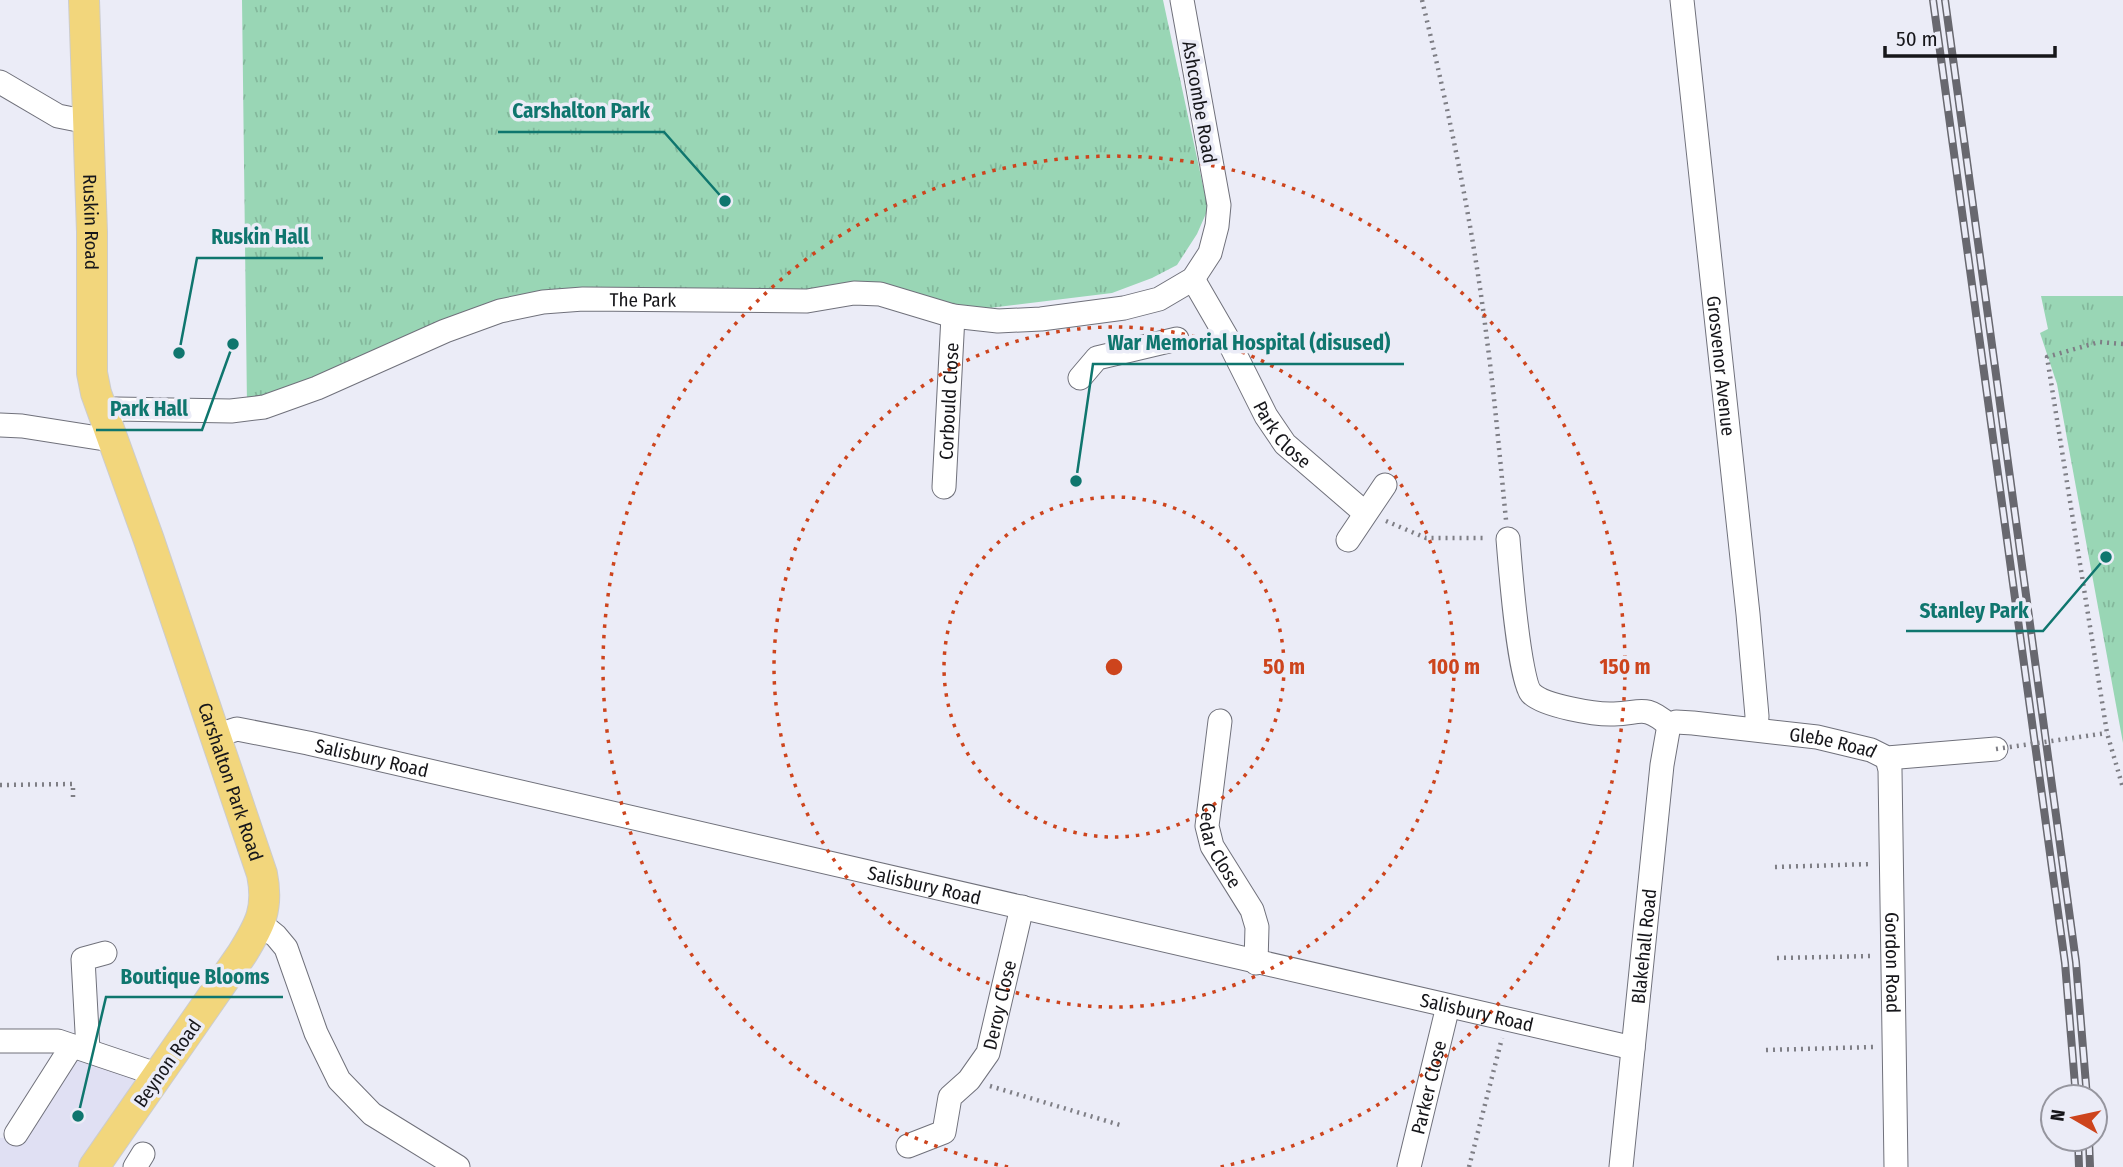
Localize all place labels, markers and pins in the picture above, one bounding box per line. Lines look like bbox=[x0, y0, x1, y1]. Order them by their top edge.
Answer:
callout: Carshalton Park bbox=[498, 90, 664, 132]
callout: Ruskin Hall bbox=[197, 216, 323, 258]
callout: War Memorial Hospital (disused) bbox=[1093, 322, 1404, 364]
callout: Park Hall bbox=[96, 388, 202, 430]
callout: Stanley Park bbox=[1906, 589, 2043, 631]
centre of rings bbox=[1102, 655, 1126, 679]
callout: Boutique Blooms bbox=[106, 955, 283, 997]

